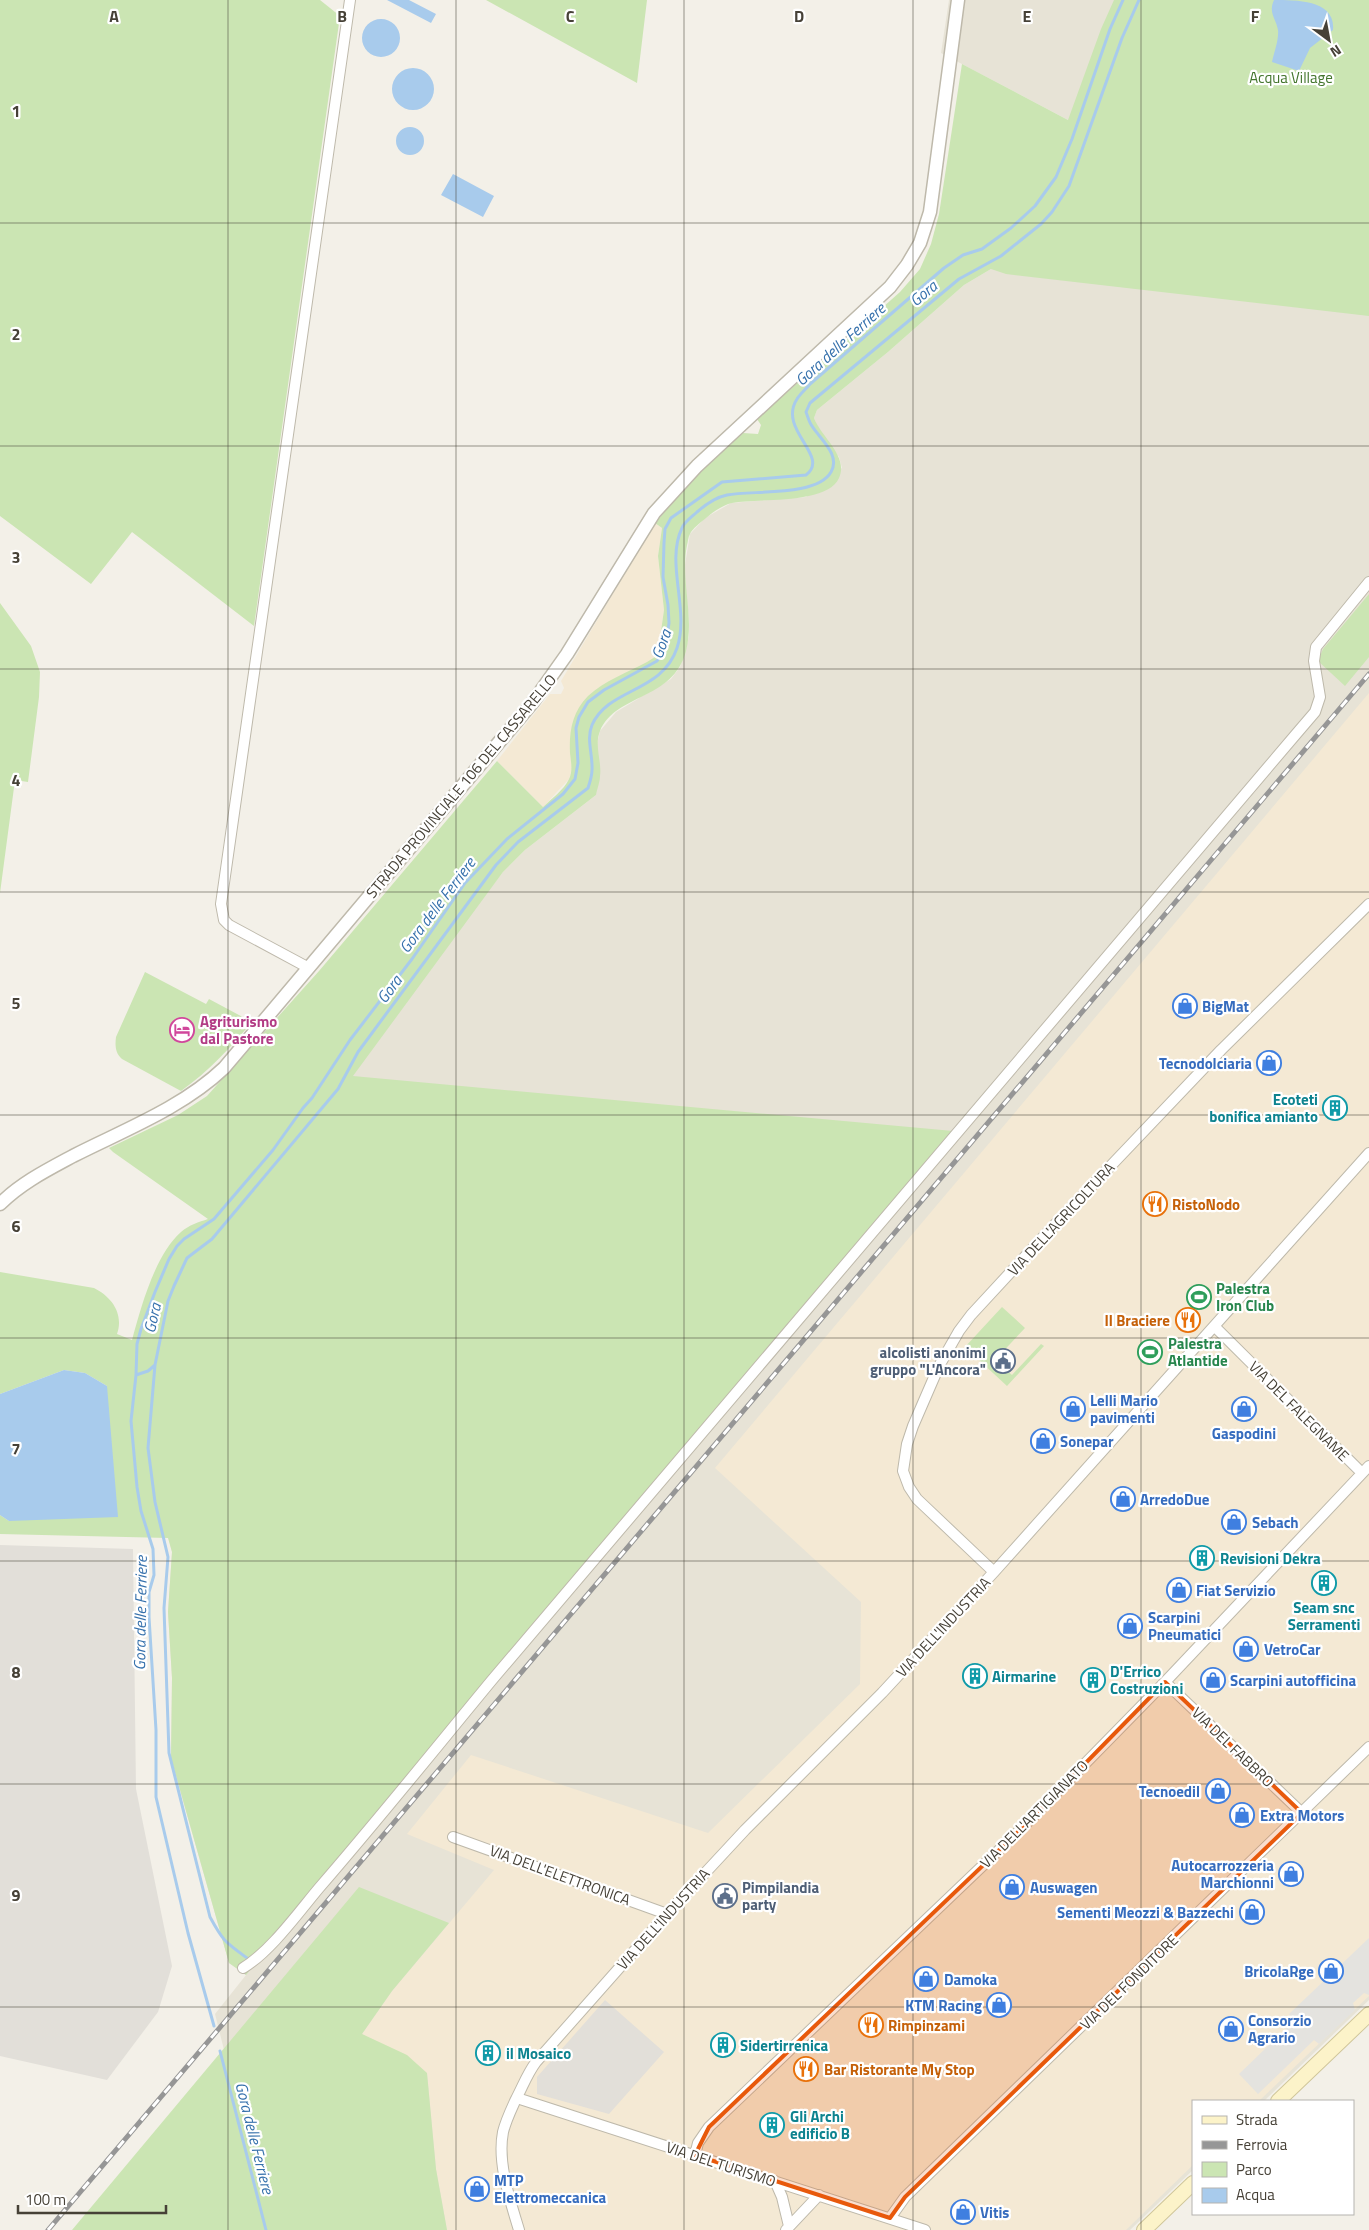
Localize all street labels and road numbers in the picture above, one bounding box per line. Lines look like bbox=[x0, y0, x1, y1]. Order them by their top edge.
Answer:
street label: STRADA PROVINCIALE 106 DEL CASSARELLO bbox=[360, 669, 562, 903]
street label: VIA DELL'AGRICOLTURA bbox=[1002, 1157, 1120, 1281]
street label: VIA DEL FALEGNAME bbox=[1243, 1355, 1355, 1467]
street label: VIA DELL'INDUSTRIA bbox=[890, 1572, 996, 1682]
street label: VIA DEL FABBRO bbox=[1187, 1702, 1280, 1793]
street label: VIA DELL'ARTIGIANATO bbox=[974, 1754, 1094, 1874]
street label: VIA DELL'ELETTRONICA bbox=[486, 1839, 634, 1911]
street label: VIA DELL'INDUSTRIA bbox=[611, 1863, 715, 1975]
street label: VIA DEL FONDITORE bbox=[1075, 1929, 1183, 2035]
street label: VIA DEL TURISMO bbox=[663, 2135, 779, 2193]

